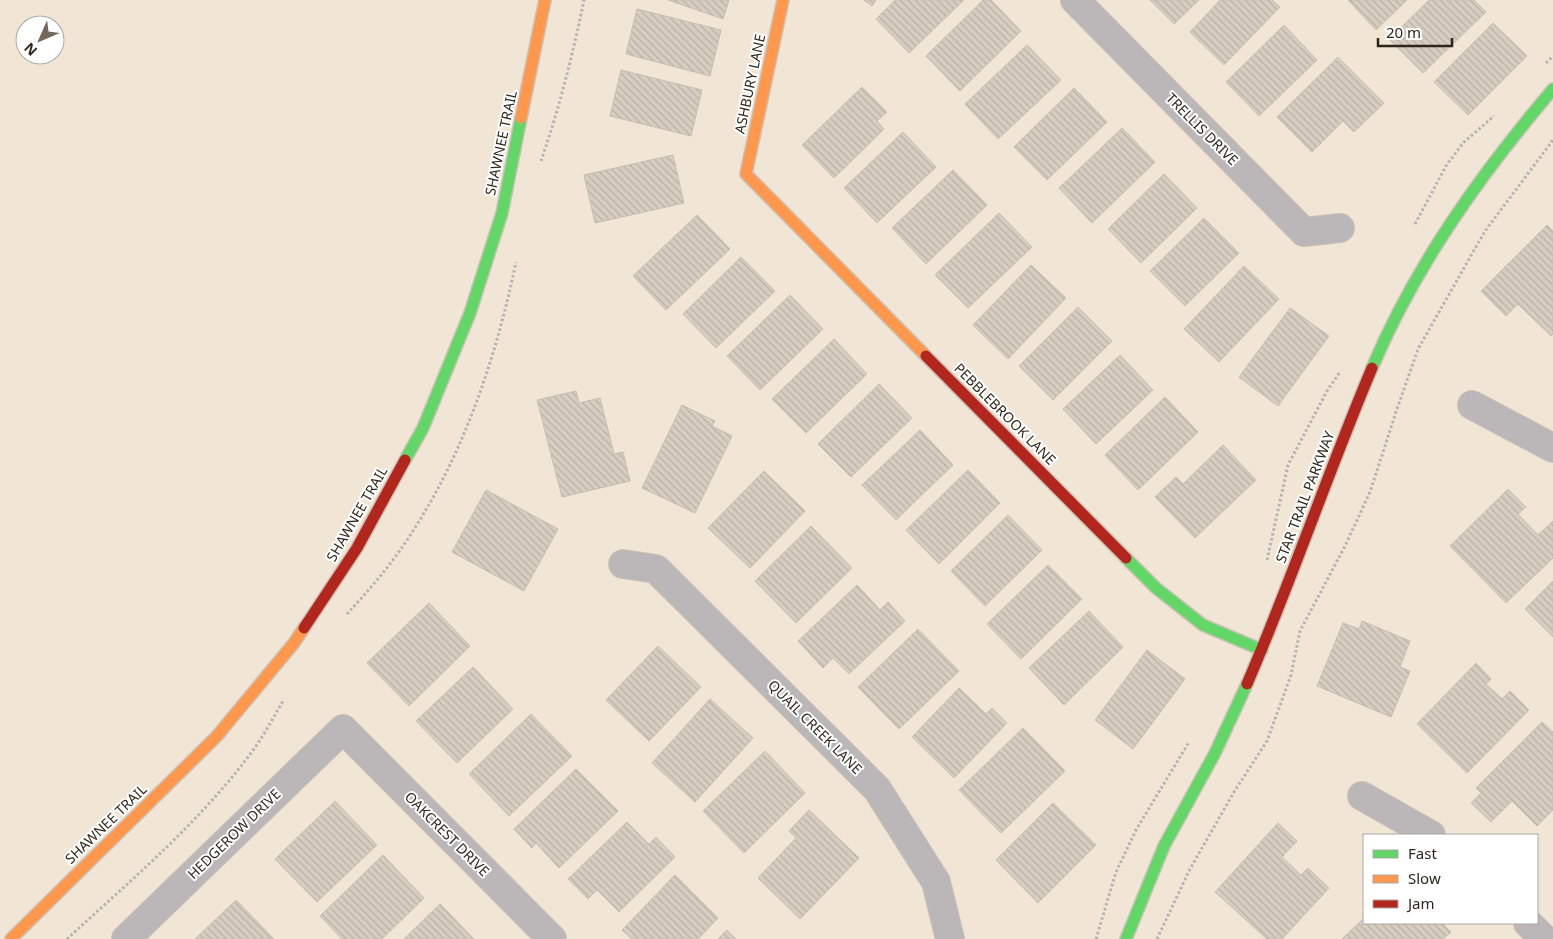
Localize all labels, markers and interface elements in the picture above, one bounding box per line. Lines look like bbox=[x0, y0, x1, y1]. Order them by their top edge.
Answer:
north arrow bbox=[15, 15, 65, 65]
scale bar bbox=[1378, 15, 1452, 47]
text: 20 m bbox=[1386, 22, 1421, 42]
street label: ASHBURY LANE bbox=[730, 32, 769, 135]
text: N bbox=[20, 39, 41, 60]
street label: TRELLIS DRIVE bbox=[1162, 88, 1243, 169]
street label: SHAWNEE TRAIL bbox=[480, 89, 521, 197]
street label: PEBBLEBROOK LANE bbox=[950, 359, 1060, 469]
street label: STAR TRAIL PARKWAY bbox=[1271, 428, 1338, 565]
street label: SHAWNEE TRAIL bbox=[322, 463, 392, 565]
street label: QUAIL CREEK LANE bbox=[764, 675, 867, 778]
street label: SHAWNEE TRAIL bbox=[61, 780, 151, 868]
street label: HEDGEROW DRIVE bbox=[183, 784, 284, 883]
street label: OAKCREST DRIVE bbox=[401, 787, 494, 880]
legend bbox=[1363, 834, 1538, 924]
text: Fast bbox=[1408, 843, 1437, 863]
text: Slow bbox=[1408, 868, 1441, 888]
text: Jam bbox=[1406, 893, 1435, 913]

